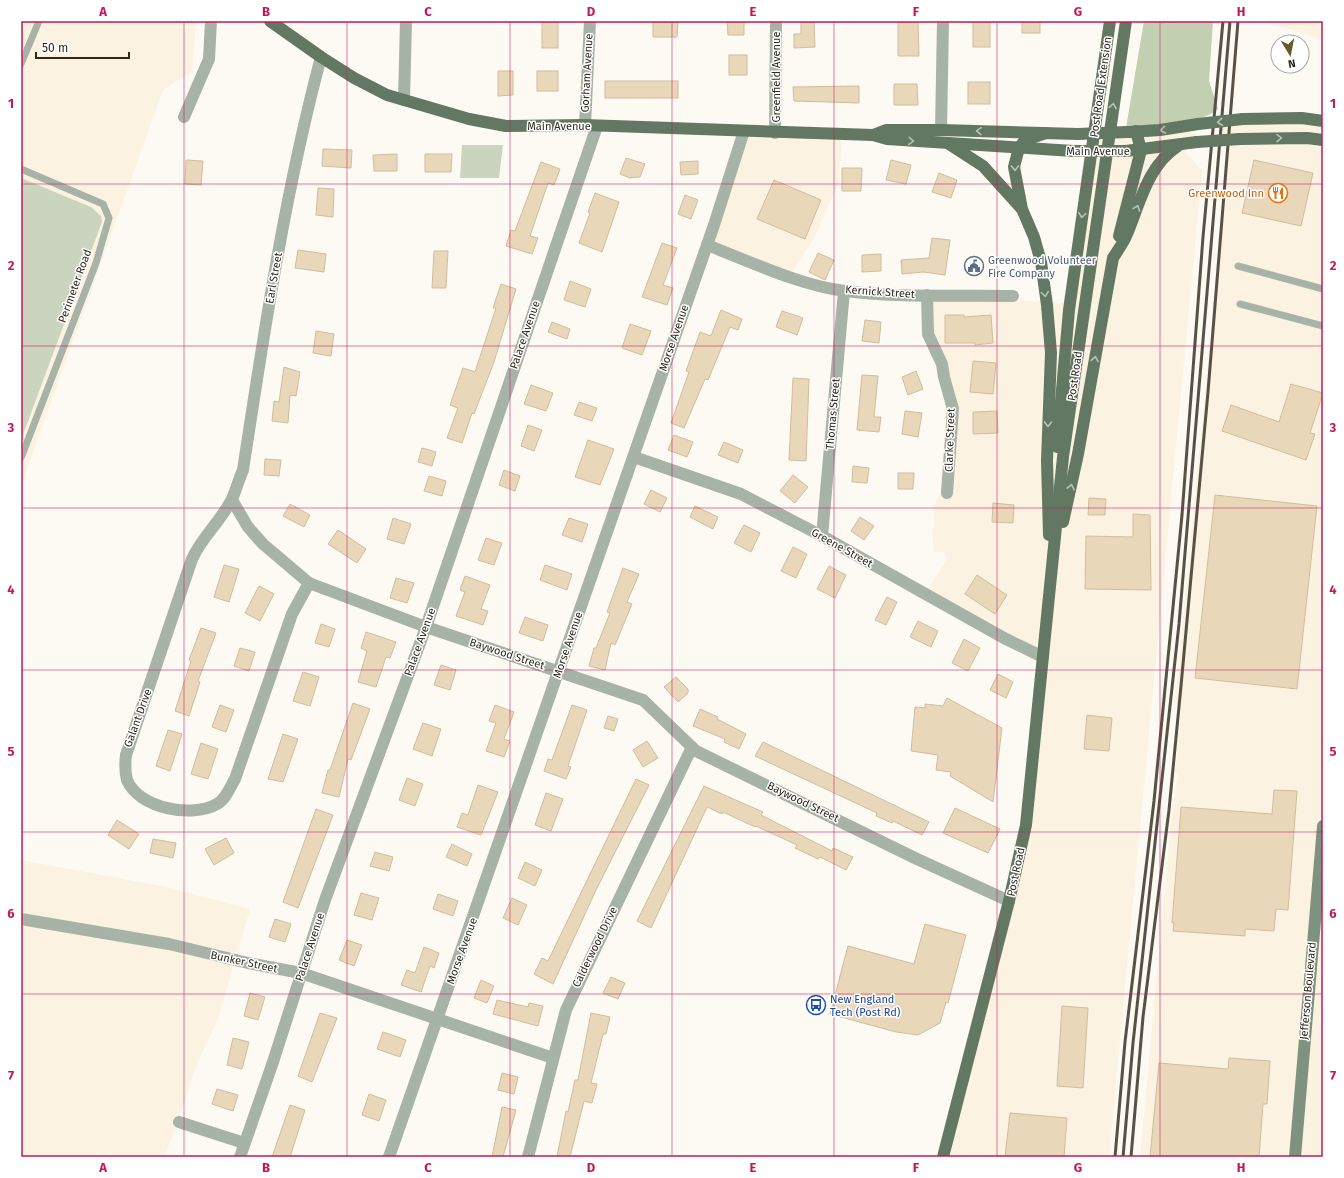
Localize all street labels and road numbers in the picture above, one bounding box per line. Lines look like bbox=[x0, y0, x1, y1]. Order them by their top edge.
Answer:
street label: Greenfield Avenue bbox=[770, 32, 783, 122]
street label: Gorham Avenue bbox=[578, 33, 596, 113]
street label: Post Road Extension bbox=[1088, 36, 1114, 138]
street label: Main Avenue bbox=[527, 120, 591, 133]
street label: Main Avenue bbox=[1066, 145, 1130, 158]
street label: Perimeter Road bbox=[56, 248, 94, 324]
street label: Earl Street bbox=[263, 251, 285, 305]
street label: Kernick Street bbox=[845, 283, 915, 301]
street label: Palace Avenue bbox=[507, 299, 543, 371]
street label: Morse Avenue bbox=[657, 303, 691, 373]
street label: Post Road bbox=[1065, 350, 1085, 402]
street label: Thomas Street bbox=[823, 378, 843, 450]
street label: Clarke Street bbox=[942, 408, 958, 472]
street label: Greene Street bbox=[809, 526, 875, 570]
street label: Palace Avenue bbox=[402, 606, 438, 678]
street label: Morse Avenue bbox=[551, 610, 585, 680]
street label: Baywood Street bbox=[468, 636, 546, 672]
street label: Galant Drive bbox=[121, 687, 155, 749]
street label: Baywood Street bbox=[765, 779, 841, 825]
street label: Post Road bbox=[1004, 846, 1028, 898]
street label: Calderwood Drive bbox=[570, 905, 620, 989]
street label: Palace Avenue bbox=[293, 911, 327, 983]
street label: Morse Avenue bbox=[444, 916, 480, 986]
street label: Jefferson Boulevard bbox=[1297, 942, 1319, 1040]
street label: Bunker Street bbox=[209, 949, 279, 975]

